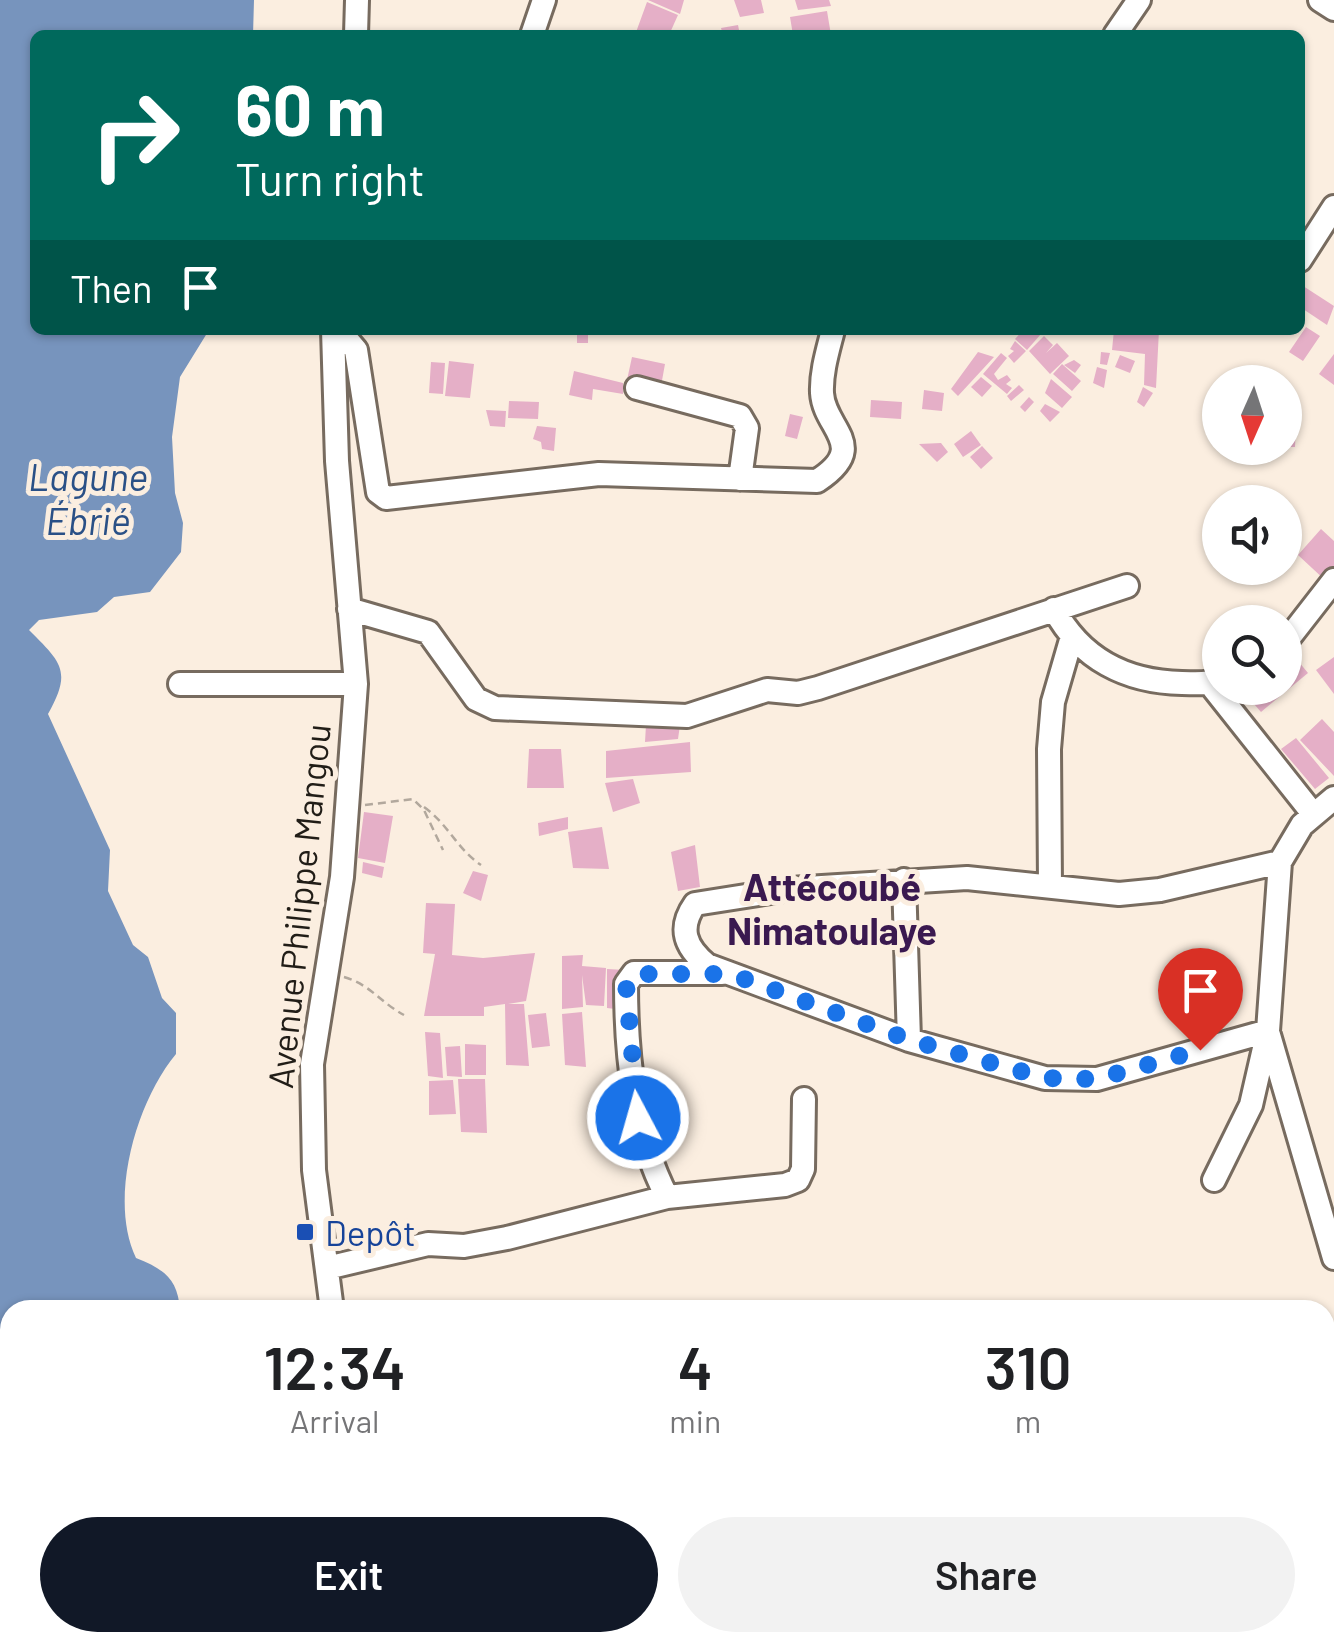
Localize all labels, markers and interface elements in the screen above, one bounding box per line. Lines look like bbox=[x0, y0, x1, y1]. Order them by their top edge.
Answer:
text: 60 m bbox=[235, 66, 385, 150]
icon: right bbox=[70, 70, 200, 200]
text: Turn right bbox=[235, 151, 425, 205]
icon: arrive bbox=[173, 260, 228, 315]
text: Then bbox=[70, 265, 153, 311]
north arrow bbox=[1202, 365, 1302, 465]
map controls bbox=[1202, 365, 1302, 705]
water label: Lagune Ébrié bbox=[28, 453, 148, 543]
button: sound bbox=[1202, 485, 1302, 585]
button: search bbox=[1202, 605, 1302, 705]
street label: Avenue Philippe Mangou bbox=[258, 722, 338, 1090]
district label: Attécoubé Nimatoulaye bbox=[727, 863, 937, 953]
pin bbox=[1158, 948, 1243, 1051]
icon: arrive bbox=[1173, 963, 1228, 1018]
position arrow bbox=[586, 1066, 690, 1170]
place label: Depôt bbox=[325, 1211, 416, 1253]
marker: Depôt bbox=[294, 1221, 316, 1243]
text: 12:34 bbox=[263, 1330, 406, 1402]
text: 4 bbox=[678, 1330, 713, 1402]
text: 310 bbox=[985, 1330, 1072, 1402]
text: Arrival bbox=[290, 1401, 379, 1439]
text: min bbox=[669, 1401, 721, 1439]
text: m bbox=[1015, 1401, 1041, 1439]
button: Exit bbox=[40, 1517, 658, 1632]
button: Share bbox=[678, 1517, 1295, 1632]

